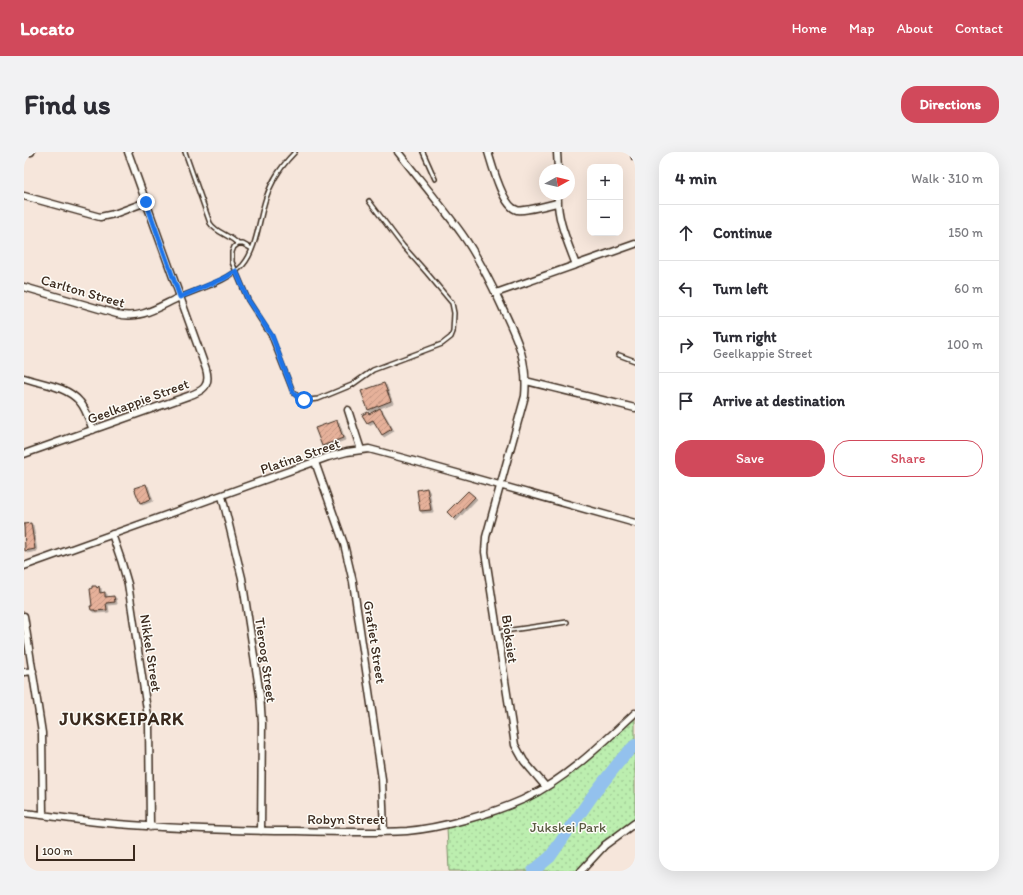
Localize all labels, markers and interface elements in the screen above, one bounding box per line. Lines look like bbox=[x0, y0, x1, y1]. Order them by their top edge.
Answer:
text: Locato bbox=[20, 17, 74, 40]
text: Home bbox=[792, 20, 827, 37]
text: Map bbox=[849, 20, 875, 37]
text: About bbox=[897, 20, 933, 37]
text: Contact bbox=[955, 20, 1003, 37]
button: Directions bbox=[901, 86, 999, 123]
text: Find us bbox=[24, 87, 111, 121]
north arrow bbox=[539, 164, 575, 200]
map controls bbox=[587, 164, 623, 236]
button: + bbox=[587, 164, 623, 200]
text: 4 min bbox=[675, 168, 717, 188]
text: Walk · 310 m bbox=[911, 171, 983, 186]
route end bbox=[137, 193, 155, 211]
button: − bbox=[587, 200, 623, 236]
icon: ahead bbox=[675, 222, 697, 244]
text: Continue bbox=[713, 224, 772, 242]
text: 150 m bbox=[948, 225, 983, 240]
street label: Carlton Street bbox=[39, 271, 127, 312]
icon: left bbox=[675, 278, 697, 300]
text: Turn left bbox=[713, 280, 768, 298]
text: 60 m bbox=[954, 281, 983, 296]
text: Turn right bbox=[713, 328, 777, 346]
icon: right bbox=[675, 334, 697, 356]
text: 100 m bbox=[947, 337, 983, 352]
text: Geelkappie Street bbox=[713, 346, 812, 361]
street label: Geelkappie Street bbox=[85, 375, 191, 428]
icon: arrive bbox=[675, 390, 697, 412]
route start bbox=[295, 391, 313, 409]
text: Arrive at destination bbox=[713, 392, 845, 410]
street label: Platina Street bbox=[258, 435, 342, 478]
button: Save bbox=[675, 440, 825, 477]
button: Share bbox=[833, 440, 983, 477]
street label: Grafiet Street bbox=[360, 599, 389, 685]
street label: Nikkel Street bbox=[136, 613, 165, 693]
street label: Bioksiet bbox=[498, 614, 521, 664]
street label: Tieroog Street bbox=[251, 617, 280, 704]
district label: JUKSKEIPARK bbox=[58, 708, 185, 730]
street label: Robyn Street bbox=[307, 811, 385, 828]
park label: Jukskei Park bbox=[530, 819, 606, 836]
scale bar bbox=[36, 843, 135, 862]
text: 100 m bbox=[42, 845, 72, 858]

